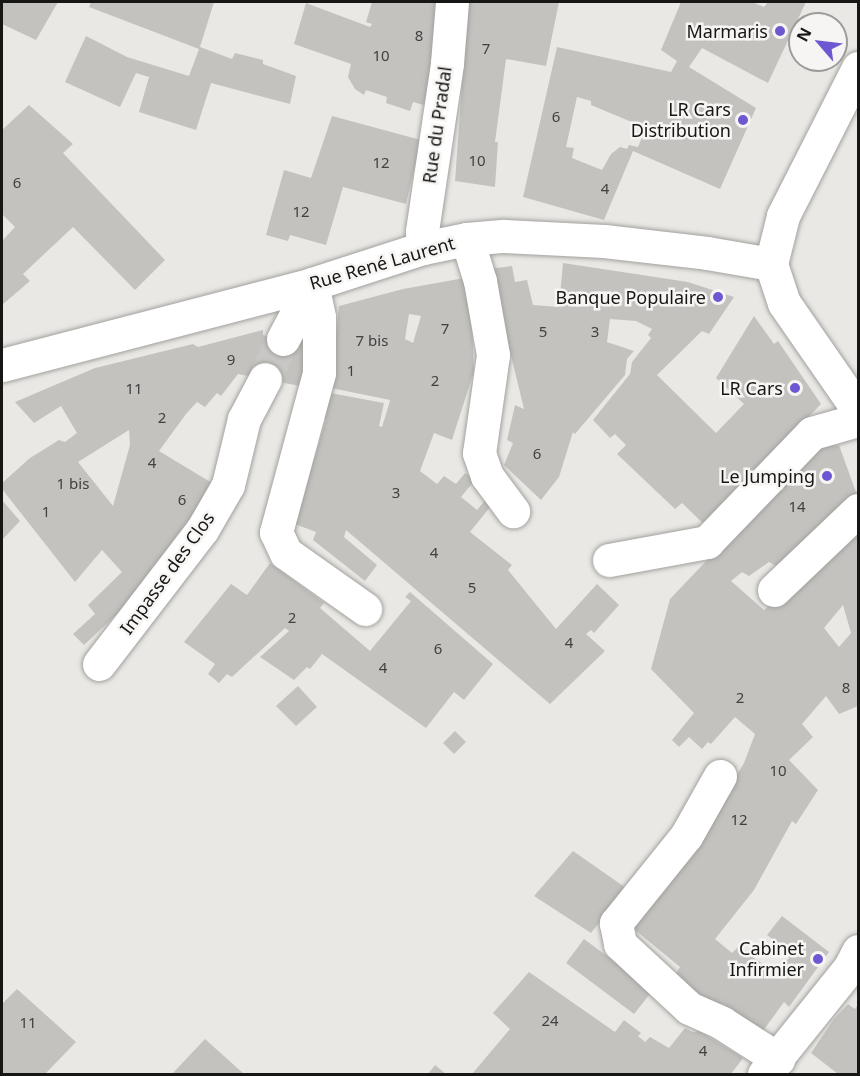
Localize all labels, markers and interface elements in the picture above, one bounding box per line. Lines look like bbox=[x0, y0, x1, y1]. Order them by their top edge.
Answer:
north arrow bbox=[788, 12, 848, 72]
place label: Marmaris bbox=[687, 20, 768, 42]
marker: Marmaris bbox=[773, 24, 787, 38]
text: N bbox=[791, 24, 817, 45]
house number: 8 bbox=[415, 27, 423, 45]
house number: 7 bbox=[482, 40, 490, 58]
house number: 10 bbox=[372, 47, 390, 65]
street label: Rue du Pradal bbox=[418, 65, 456, 185]
place label: LR Cars Distribution bbox=[631, 99, 731, 142]
house number: 6 bbox=[552, 108, 560, 126]
marker: LR Cars Distribution bbox=[736, 113, 750, 127]
house number: 10 bbox=[468, 152, 486, 170]
house number: 12 bbox=[372, 154, 390, 172]
house number: 6 bbox=[13, 174, 21, 192]
house number: 4 bbox=[601, 180, 609, 198]
house number: 12 bbox=[292, 203, 310, 221]
street label: Rue René Laurent bbox=[307, 232, 457, 294]
place label: Banque Populaire bbox=[555, 286, 706, 308]
marker: Banque Populaire bbox=[711, 290, 725, 304]
house number: 7 bbox=[441, 320, 449, 338]
house number: 5 bbox=[539, 323, 547, 341]
house number: 3 bbox=[591, 323, 599, 341]
house number: 7 bis bbox=[356, 332, 388, 350]
house number: 9 bbox=[227, 351, 235, 369]
house number: 1 bbox=[347, 362, 355, 380]
house number: 2 bbox=[431, 372, 439, 390]
place label: LR Cars bbox=[720, 377, 783, 399]
house number: 11 bbox=[125, 380, 143, 398]
marker: LR Cars bbox=[788, 381, 802, 395]
house number: 2 bbox=[158, 409, 166, 427]
house number: 6 bbox=[533, 445, 541, 463]
house number: 4 bbox=[148, 454, 156, 472]
place label: Le Jumping bbox=[720, 465, 815, 487]
marker: Le Jumping bbox=[820, 469, 834, 483]
house number: 1 bis bbox=[57, 475, 89, 493]
house number: 3 bbox=[392, 484, 400, 502]
house number: 6 bbox=[178, 491, 186, 509]
house number: 14 bbox=[788, 498, 806, 516]
house number: 1 bbox=[42, 503, 50, 521]
street label: Impasse des Clos bbox=[115, 507, 219, 639]
house number: 4 bbox=[430, 544, 438, 562]
house number: 5 bbox=[468, 579, 476, 597]
house number: 2 bbox=[288, 609, 296, 627]
house number: 4 bbox=[565, 634, 573, 652]
house number: 6 bbox=[434, 640, 442, 658]
house number: 4 bbox=[379, 659, 387, 677]
house number: 8 bbox=[842, 679, 850, 697]
house number: 2 bbox=[736, 689, 744, 707]
house number: 10 bbox=[769, 762, 787, 780]
house number: 12 bbox=[730, 811, 748, 829]
place label: Cabinet Infirmier bbox=[729, 938, 804, 980]
marker: Cabinet Infirmier bbox=[809, 950, 827, 968]
house number: 24 bbox=[541, 1012, 559, 1030]
house number: 11 bbox=[19, 1014, 37, 1032]
house number: 4 bbox=[699, 1042, 707, 1060]

